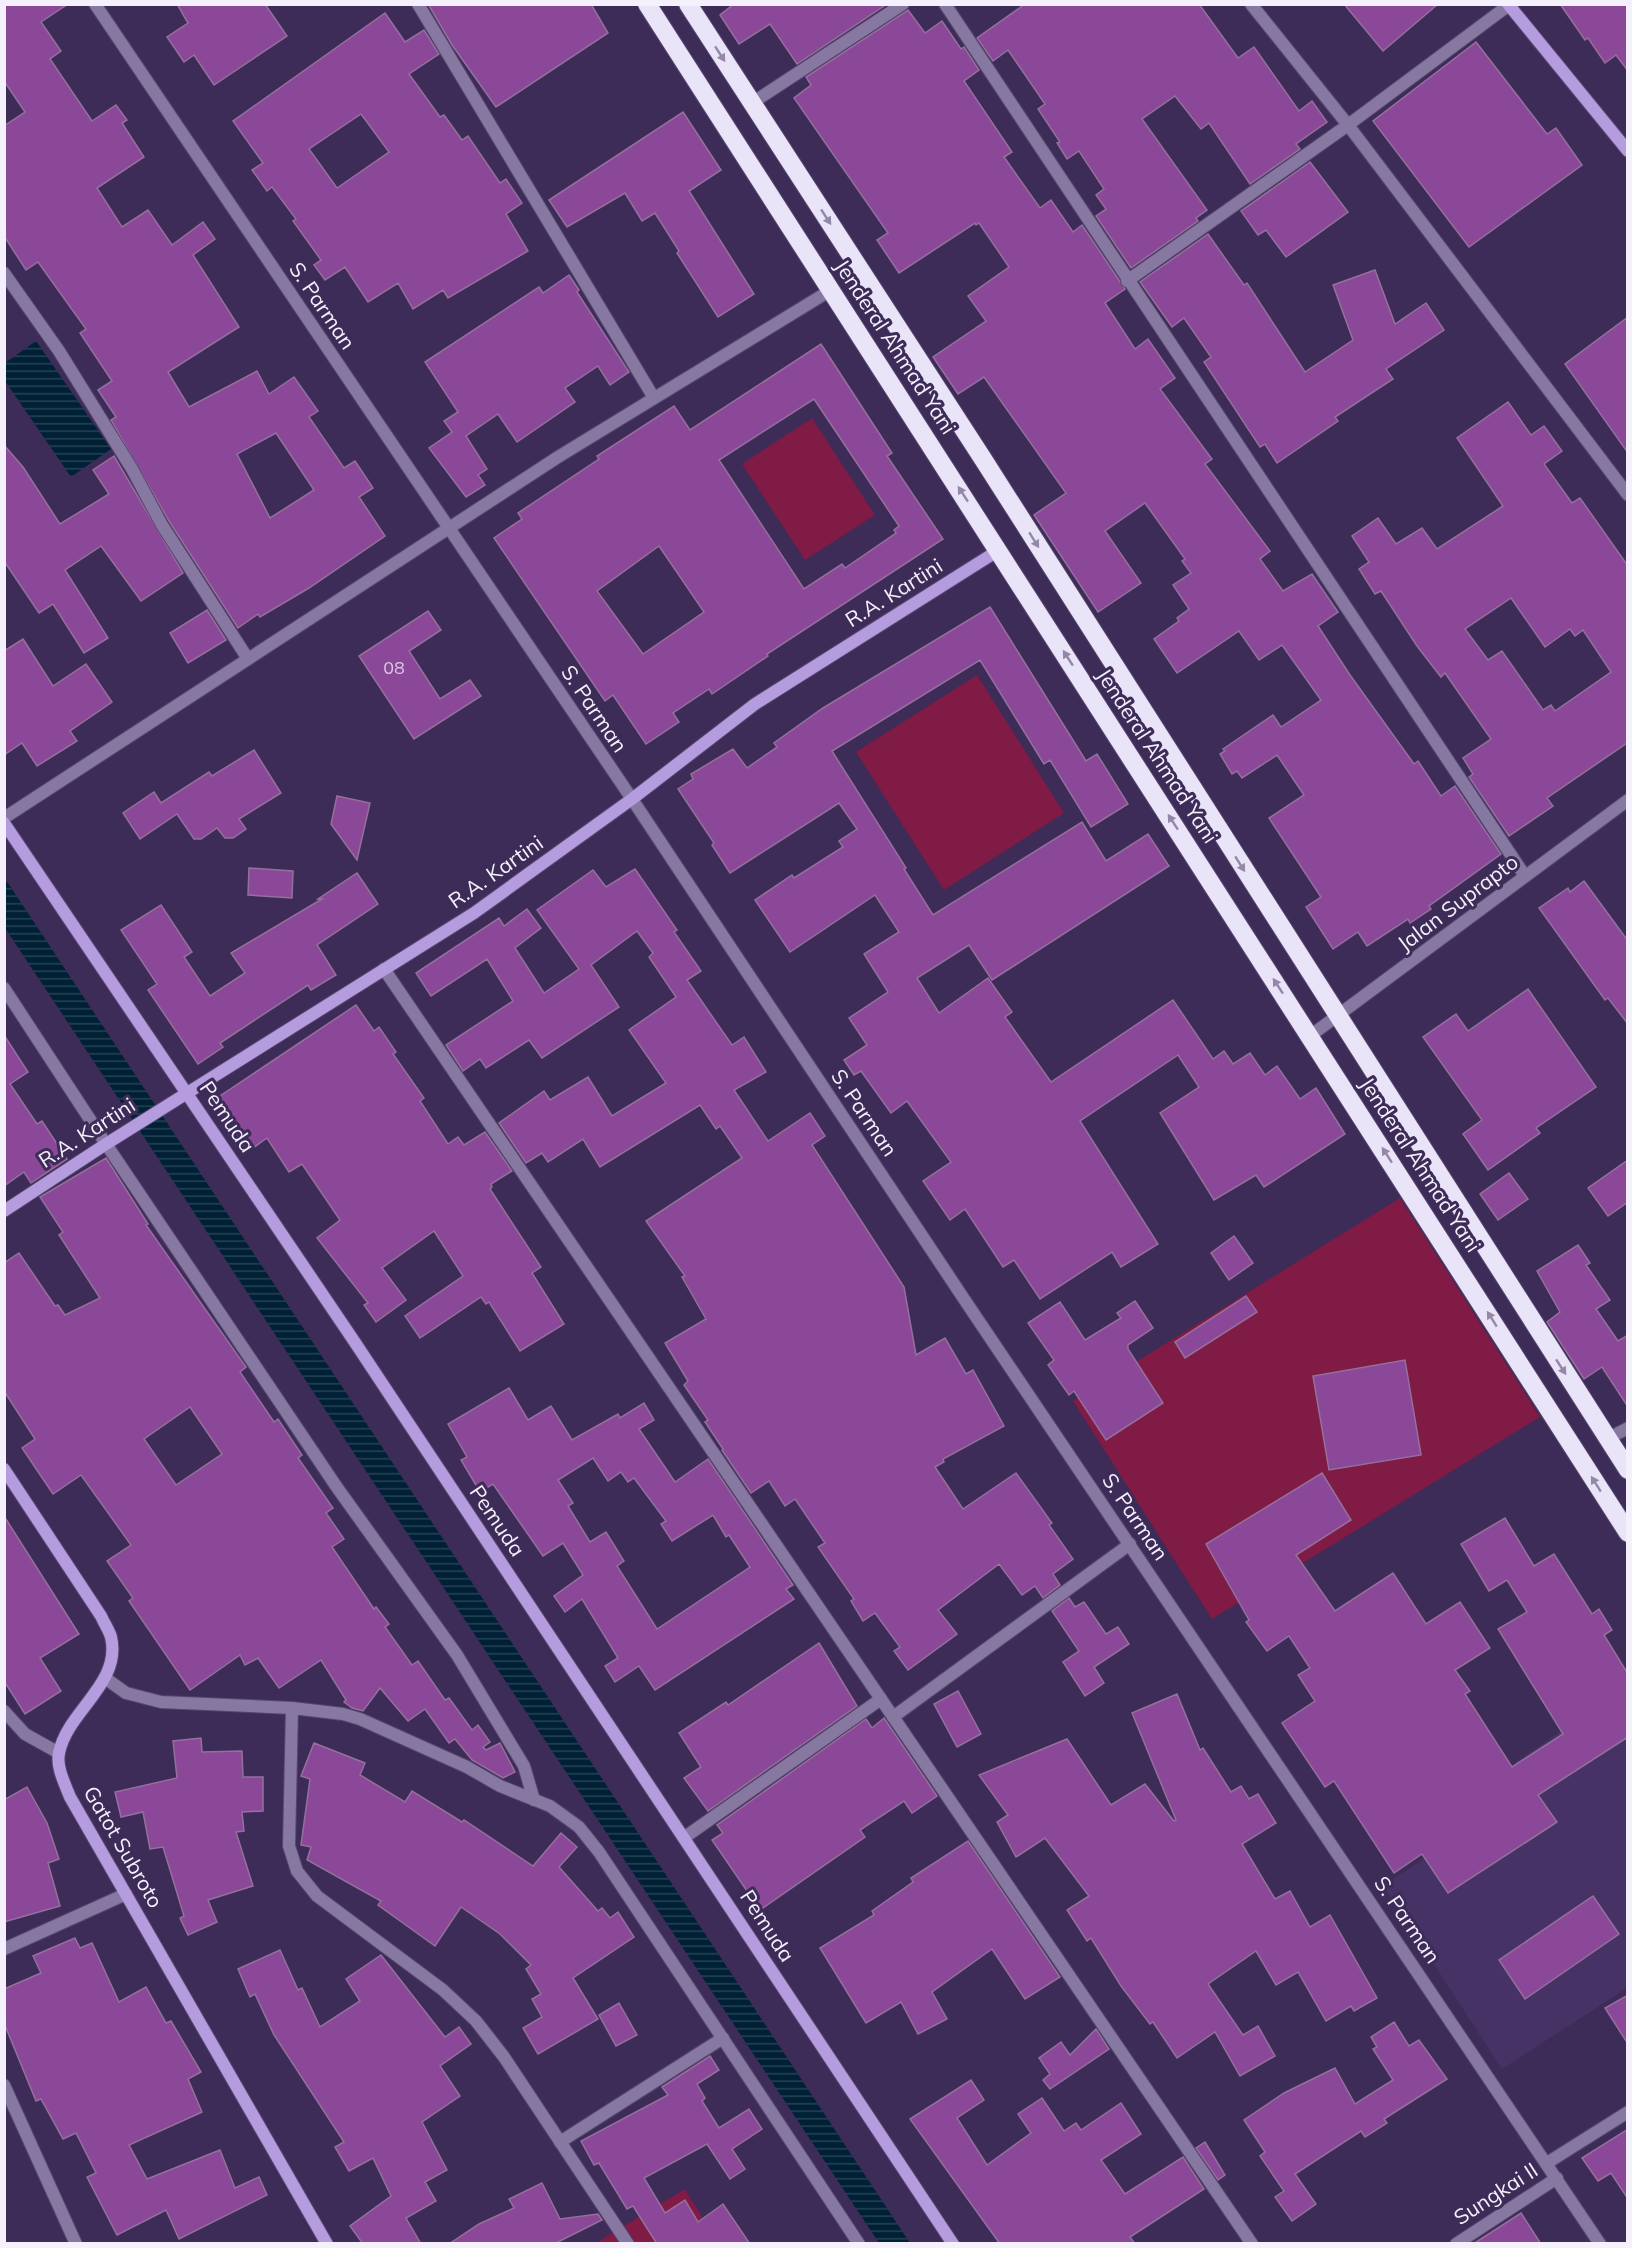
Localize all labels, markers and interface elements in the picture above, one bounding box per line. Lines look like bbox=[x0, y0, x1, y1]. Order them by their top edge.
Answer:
one-way arrow bbox=[714, 45, 725, 62]
one-way arrow bbox=[820, 209, 831, 225]
street label: Jenderal Ahmad Yani bbox=[830, 254, 962, 439]
street label: S. Parman bbox=[284, 257, 362, 354]
one-way arrow bbox=[958, 486, 969, 502]
one-way arrow bbox=[1029, 531, 1040, 548]
street label: R.A. Kartini bbox=[840, 552, 947, 632]
one-way arrow bbox=[1063, 650, 1074, 666]
house number: 08 bbox=[383, 656, 405, 679]
street label: S. Parman bbox=[556, 660, 634, 757]
street label: Jenderal Ahmad Yani bbox=[1092, 663, 1224, 848]
one-way arrow bbox=[1167, 814, 1178, 831]
street label: R.A. Kartini bbox=[443, 829, 548, 913]
street label: Jalan Suprapto bbox=[1392, 848, 1523, 956]
one-way arrow bbox=[1234, 856, 1245, 872]
one-way arrow bbox=[1273, 978, 1284, 995]
street label: S. Parman bbox=[826, 1064, 904, 1161]
street label: Jenderal Ahmad Yani bbox=[1355, 1072, 1487, 1257]
street label: Pemuda bbox=[195, 1076, 261, 1157]
street label: R.A. Kartini bbox=[33, 1091, 140, 1173]
one-way arrow bbox=[1381, 1147, 1392, 1163]
one-way arrow bbox=[1486, 1311, 1497, 1327]
one-way arrow bbox=[1556, 1359, 1567, 1376]
street label: S. Parman bbox=[1097, 1468, 1175, 1565]
one-way arrow bbox=[1591, 1475, 1602, 1492]
street label: Pemuda bbox=[465, 1480, 531, 1561]
street label: Gatot Subroto bbox=[79, 1781, 169, 1912]
street label: S. Parman bbox=[1369, 1871, 1447, 1968]
street label: Pemuda bbox=[735, 1885, 801, 1966]
street label: Sungkai II bbox=[1449, 2156, 1542, 2230]

